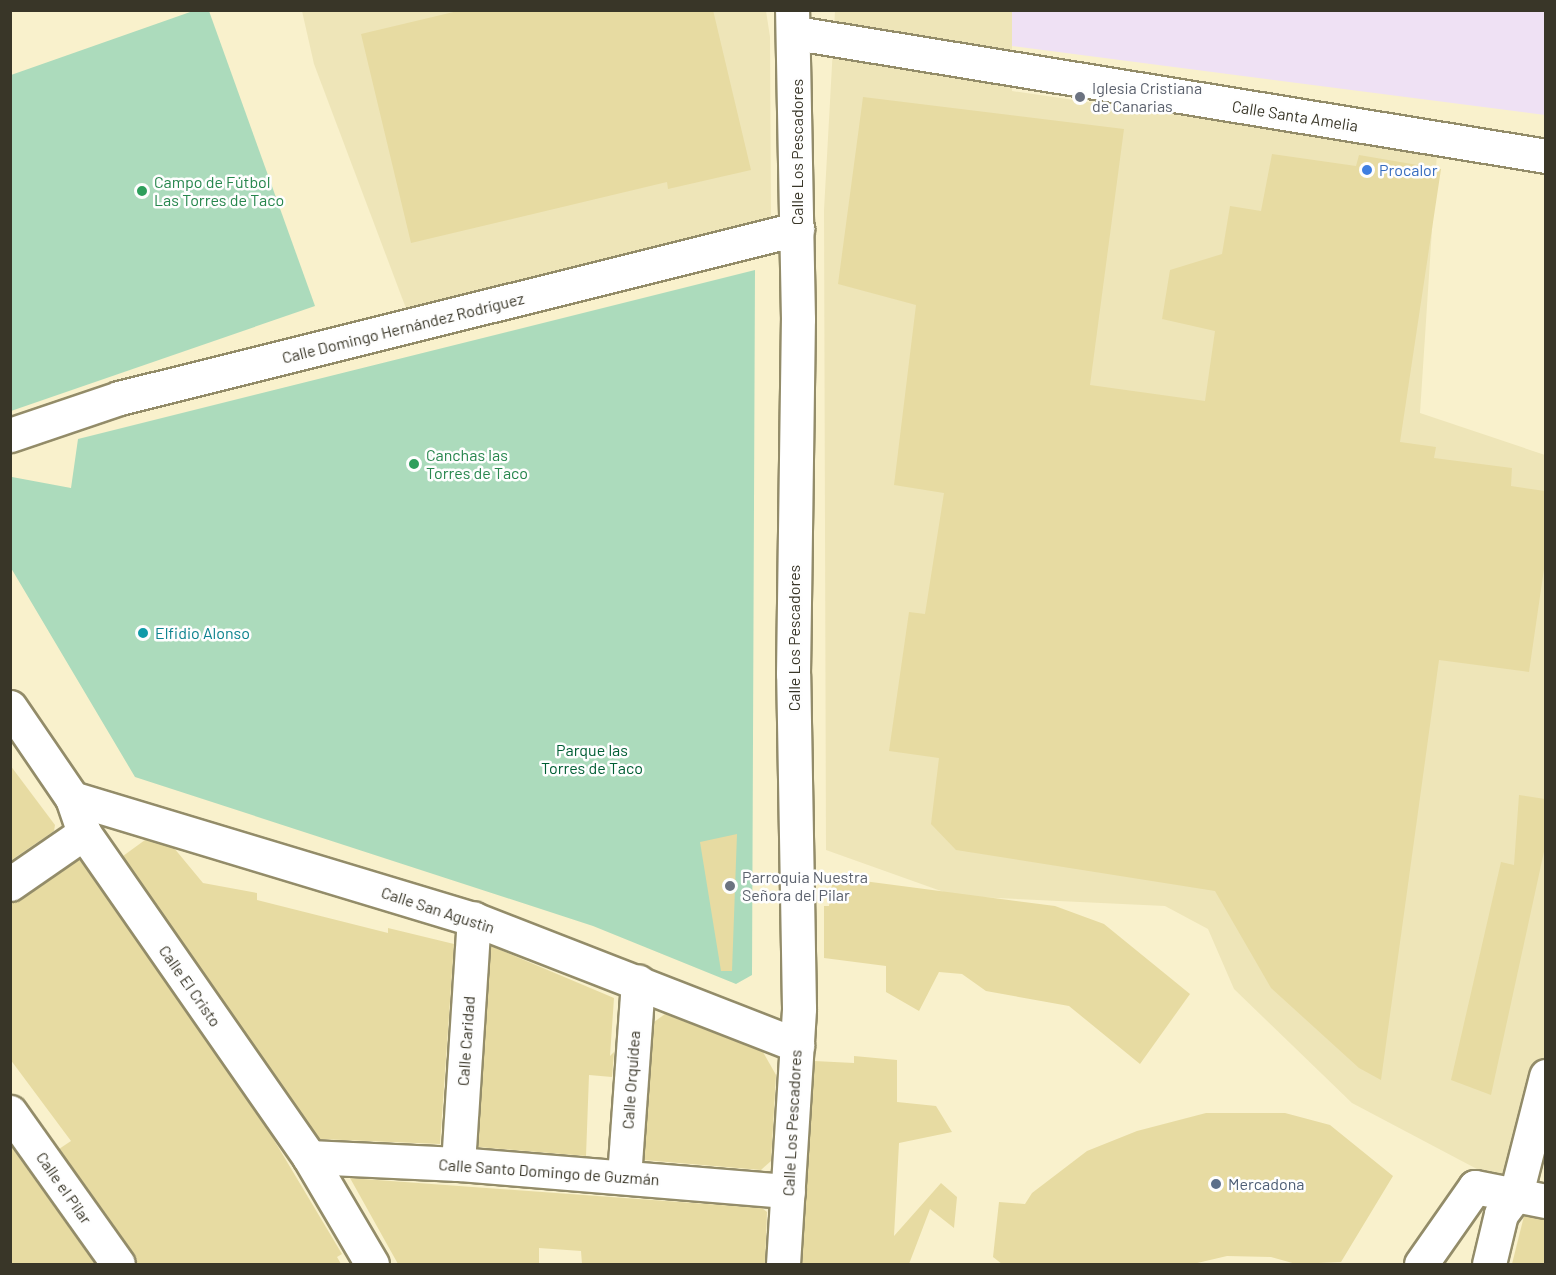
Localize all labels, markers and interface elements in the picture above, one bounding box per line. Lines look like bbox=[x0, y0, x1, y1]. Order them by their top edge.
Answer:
place label: Iglesia Cristiana de Canarias bbox=[1092, 78, 1202, 116]
street label: Calle Los Pescadores bbox=[787, 79, 807, 225]
marker: Iglesia Cristiana de Canarias bbox=[1073, 90, 1087, 104]
street label: Calle Santa Amelia bbox=[1231, 97, 1359, 135]
place label: Procalor bbox=[1379, 160, 1438, 180]
marker: Procalor bbox=[1360, 163, 1374, 177]
place label: Campo de Fútbol Las Torres de Taco bbox=[154, 172, 284, 210]
marker: Campo de Fútbol Las Torres de Taco bbox=[135, 184, 149, 198]
street label: Calle Domingo Hernández Rodríguez bbox=[280, 289, 526, 367]
place label: Canchas las Torres de Taco bbox=[426, 445, 528, 483]
marker: Canchas las Torres de Taco bbox=[407, 457, 421, 471]
street label: Calle Los Pescadores bbox=[784, 565, 804, 711]
place label: Elfidio Alonso bbox=[155, 623, 250, 643]
marker: Elfidio Alonso bbox=[136, 626, 150, 640]
park label: Parque las Torres de Taco bbox=[541, 740, 643, 778]
place label: Parroquia Nuestra Señora del Pilar bbox=[742, 867, 868, 905]
marker: Parroquia Nuestra Señora del Pilar bbox=[723, 879, 737, 893]
street label: Calle San Agustìn bbox=[379, 883, 497, 937]
street label: Calle El Cristo bbox=[155, 942, 225, 1030]
street label: Calle Caridad bbox=[453, 995, 479, 1087]
street label: Calle Orquídea bbox=[618, 1030, 644, 1130]
street label: Calle Los Pescadores bbox=[779, 1049, 805, 1197]
street label: Calle el Pilar bbox=[32, 1148, 96, 1228]
street label: Calle Santo Domingo de Guzmán bbox=[438, 1155, 660, 1189]
place label: Mercadona bbox=[1228, 1174, 1304, 1194]
marker: Mercadona bbox=[1209, 1177, 1223, 1191]

